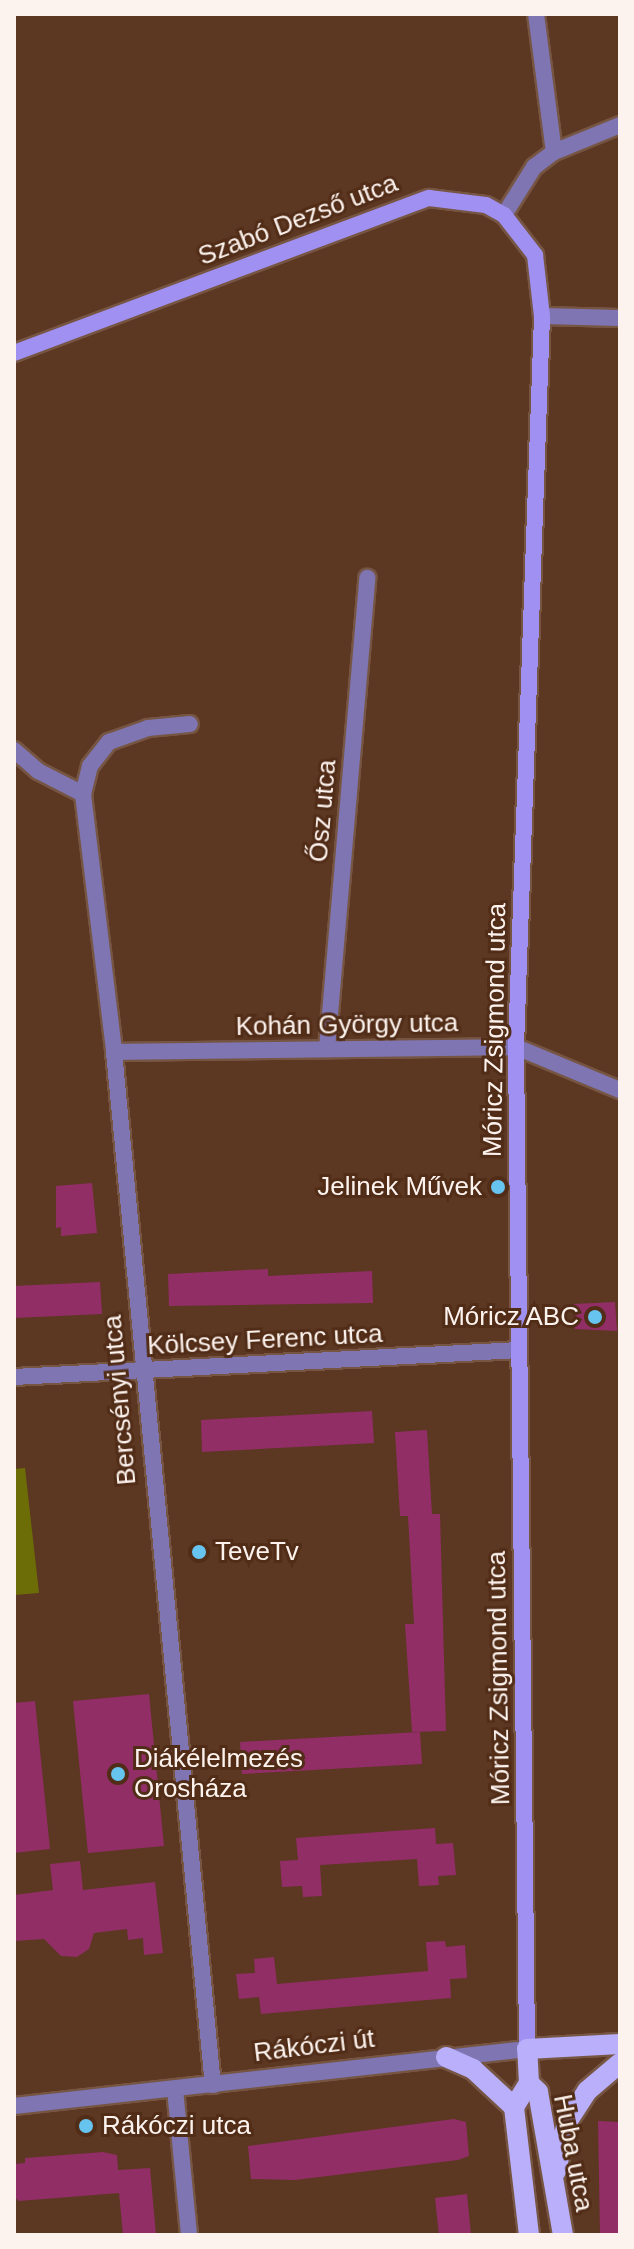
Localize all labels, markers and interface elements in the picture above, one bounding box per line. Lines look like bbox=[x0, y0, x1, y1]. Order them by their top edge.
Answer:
street label: Szabó Dezső utca bbox=[194, 168, 402, 272]
street label: Ősz utca bbox=[303, 759, 343, 863]
street label: Móricz Zsigmond utca bbox=[477, 903, 513, 1157]
street label: Kohán György utca bbox=[235, 1007, 459, 1043]
place label: Jelinek Művek bbox=[317, 1171, 482, 1203]
marker: Jelinek Művek bbox=[489, 1178, 507, 1196]
place label: Móricz ABC bbox=[442, 1301, 579, 1333]
marker: Móricz ABC bbox=[586, 1308, 604, 1326]
street label: Bercsényi utca bbox=[97, 1314, 143, 1486]
street label: Kölcsey Ferenc utca bbox=[147, 1318, 383, 1362]
place label: TeveTv bbox=[215, 1536, 299, 1568]
marker: TeveTv bbox=[190, 1543, 208, 1561]
street label: Móricz Zsigmond utca bbox=[481, 1551, 517, 1805]
place label: Diákélelmezés Orosháza bbox=[134, 1743, 303, 1804]
marker: Diákélelmezés Orosháza bbox=[109, 1765, 127, 1783]
street label: Rákóczi út bbox=[252, 2023, 376, 2069]
street label: Huba utca bbox=[546, 2092, 600, 2214]
place label: Rákóczi utca bbox=[102, 2110, 251, 2142]
marker: Rákóczi utca bbox=[77, 2117, 95, 2135]

